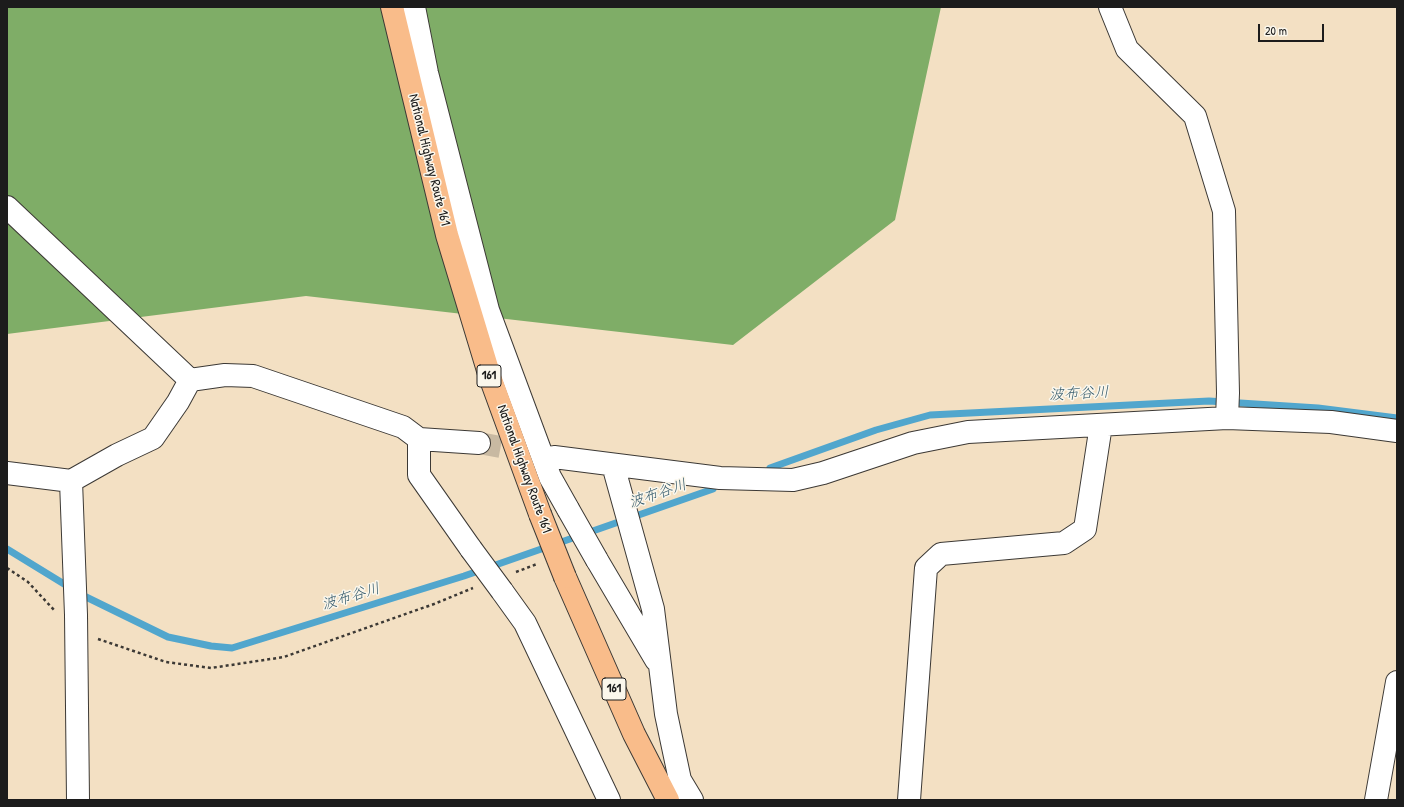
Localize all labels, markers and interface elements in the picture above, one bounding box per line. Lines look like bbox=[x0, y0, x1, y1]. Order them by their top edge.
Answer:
scale bar bbox=[1260, 16, 1326, 42]
text: 20 m bbox=[1265, 22, 1287, 39]
street label: National Highway Route 161 bbox=[405, 92, 453, 228]
road number: 161 bbox=[477, 365, 501, 387]
water label: 波布谷川 bbox=[1049, 383, 1109, 405]
street label: National Highway Route 161 bbox=[493, 403, 555, 535]
water label: 波布谷川 bbox=[627, 476, 689, 512]
water label: 波布谷川 bbox=[320, 580, 382, 614]
road number: 161 bbox=[602, 678, 626, 700]

